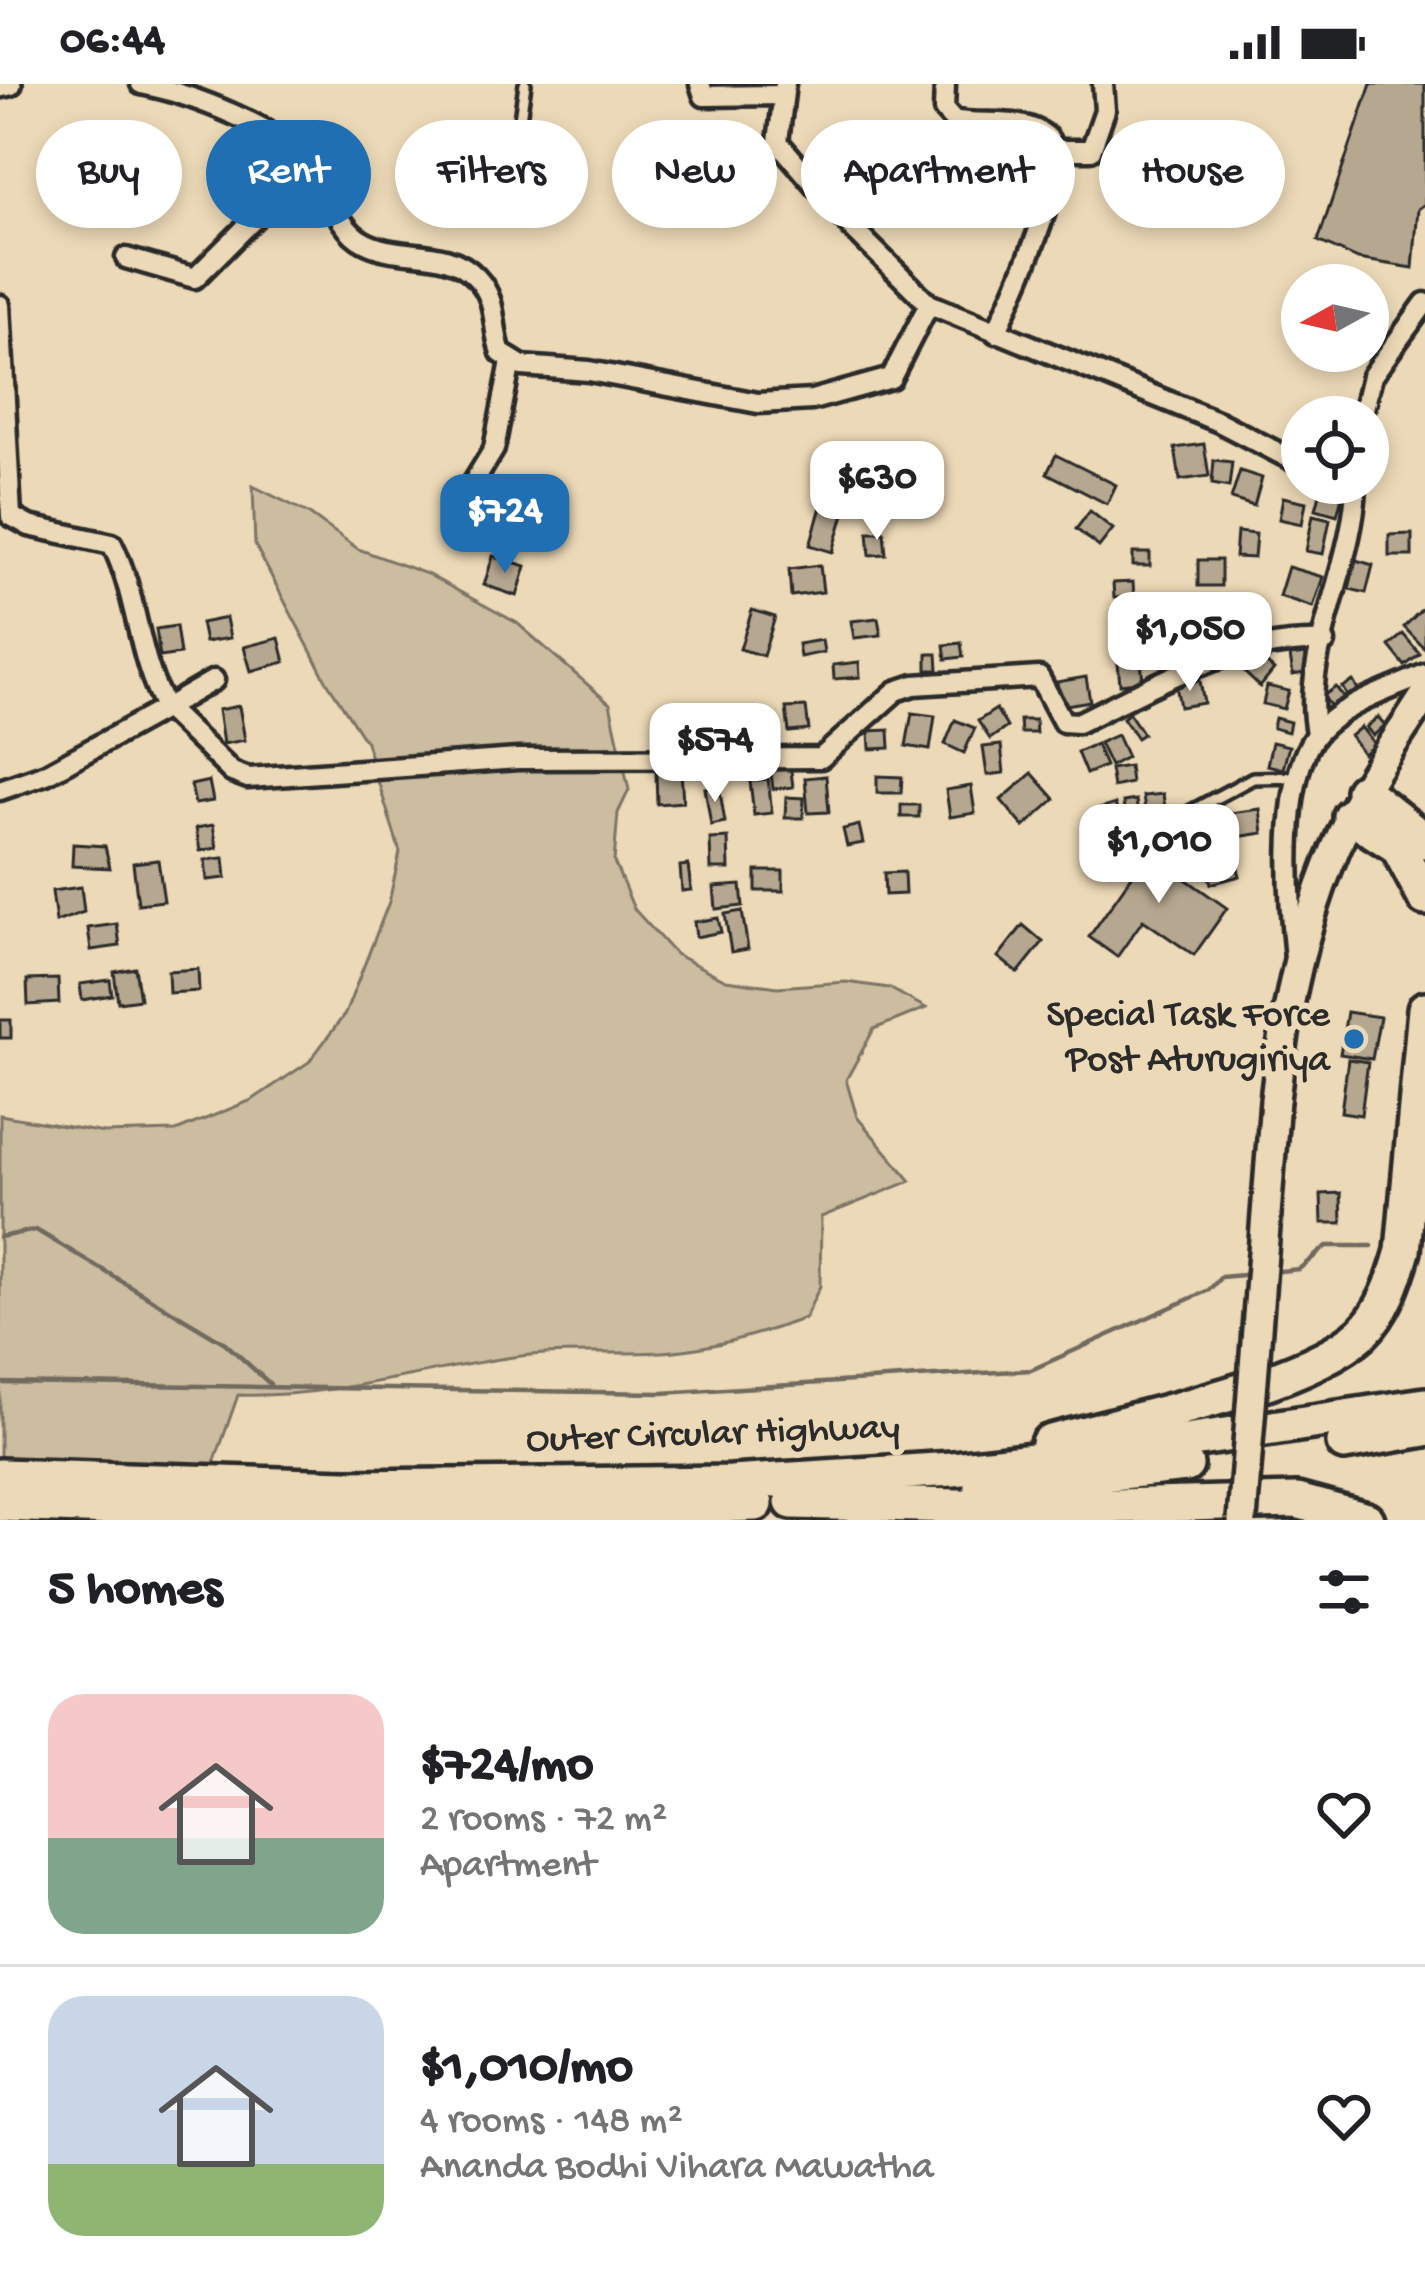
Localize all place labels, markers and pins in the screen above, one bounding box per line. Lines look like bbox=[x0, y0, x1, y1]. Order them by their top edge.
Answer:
pin: $630 bbox=[806, 441, 948, 543]
pin: $724 bbox=[434, 474, 576, 576]
pin: $1,050 bbox=[1092, 592, 1288, 694]
pin: $574 bbox=[644, 703, 786, 805]
pin: $1,010 bbox=[1061, 804, 1257, 906]
place label: Special Task Force Post Aturugiriya bbox=[1046, 994, 1331, 1085]
marker: Special Task Force Post Aturugiriya bbox=[1341, 1026, 1367, 1052]

